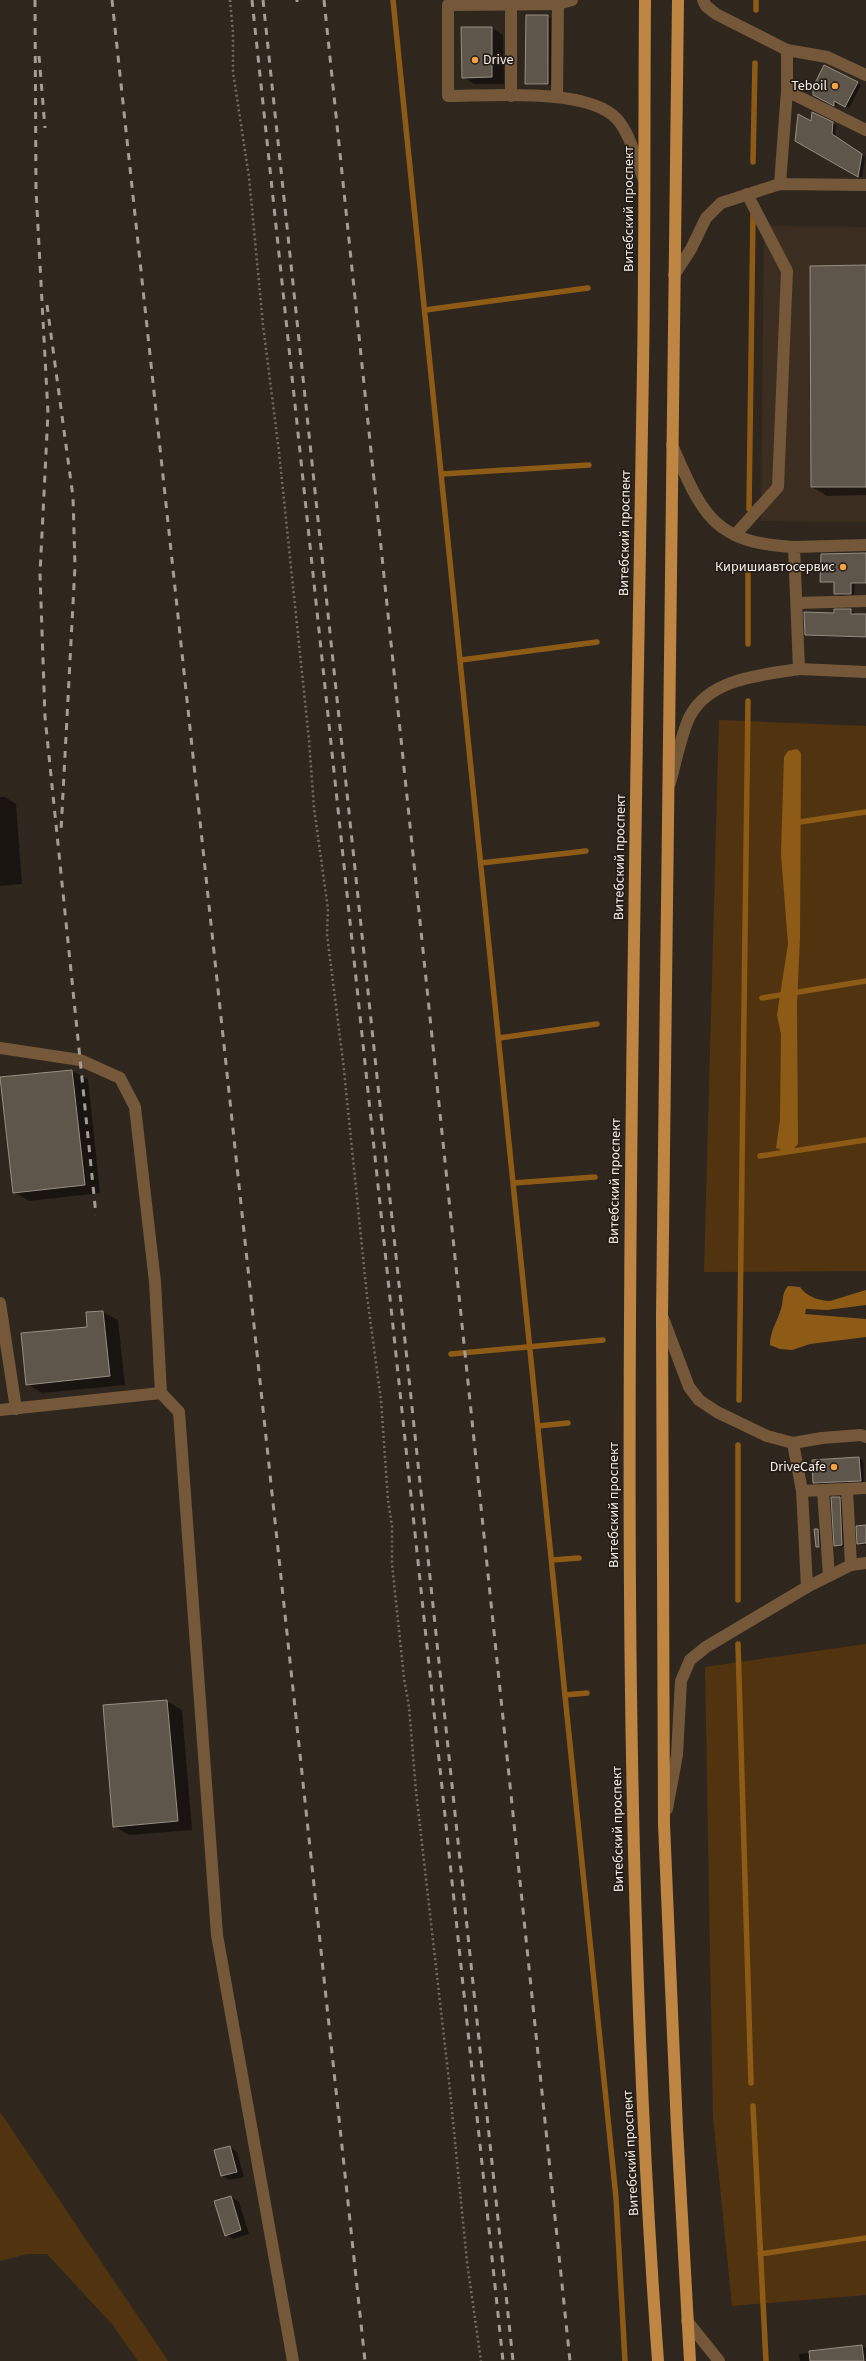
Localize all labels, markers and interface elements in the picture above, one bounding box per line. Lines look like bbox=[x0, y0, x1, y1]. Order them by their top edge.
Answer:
place label: Drive bbox=[483, 50, 513, 70]
marker: Drive bbox=[470, 55, 480, 65]
place label: Teboil bbox=[791, 76, 827, 96]
marker: Teboil bbox=[830, 81, 840, 91]
street label: Витебский проспект bbox=[619, 145, 639, 272]
street label: Витебский проспект bbox=[614, 469, 636, 596]
place label: Киришиавтосервис bbox=[715, 557, 836, 577]
marker: Киришиавтосервис bbox=[838, 562, 848, 572]
street label: Витебский проспект bbox=[609, 793, 631, 920]
street label: Витебский проспект bbox=[604, 1117, 626, 1244]
street label: Витебский проспект bbox=[604, 1441, 624, 1568]
place label: DriveCafe bbox=[770, 1457, 826, 1477]
marker: DriveCafe bbox=[829, 1462, 839, 1472]
street label: Витебский проспект bbox=[607, 1765, 629, 1892]
street label: Витебский проспект bbox=[618, 2089, 644, 2217]

